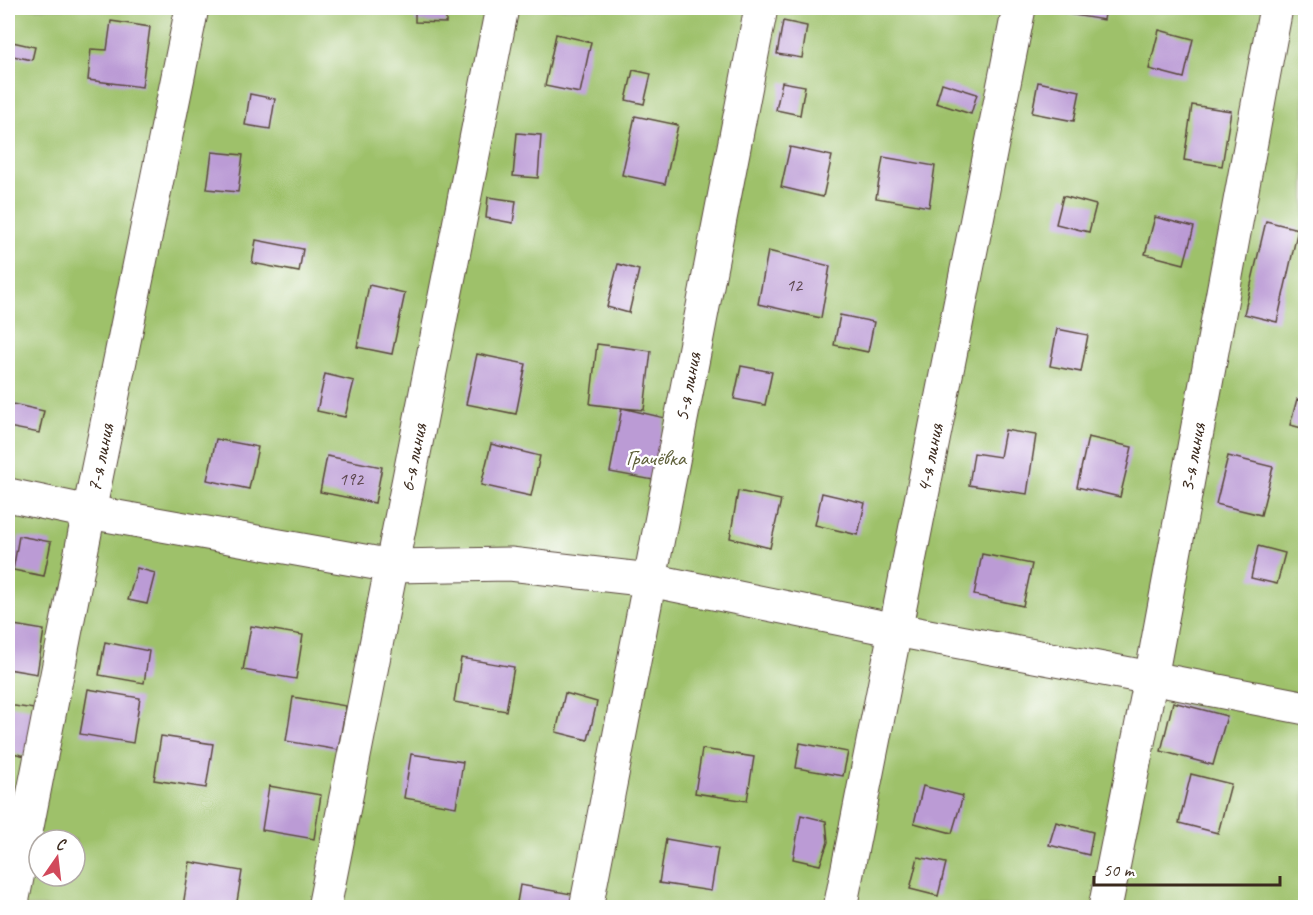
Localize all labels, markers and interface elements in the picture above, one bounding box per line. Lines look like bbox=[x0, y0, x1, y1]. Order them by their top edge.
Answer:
house number: 12 bbox=[786, 274, 804, 296]
street label: 5-я линия bbox=[668, 349, 707, 423]
street label: 7-я линия bbox=[80, 420, 120, 494]
street label: 6-я линия bbox=[394, 420, 433, 494]
street label: 4-я линия bbox=[910, 420, 949, 494]
street label: 3-я линия bbox=[1173, 420, 1212, 494]
park label: Грачёвка bbox=[626, 445, 688, 471]
house number: 192 bbox=[339, 468, 365, 490]
north arrow bbox=[27, 828, 87, 888]
text: С bbox=[54, 834, 69, 856]
scale bar bbox=[1094, 849, 1280, 887]
text: 50 m bbox=[1103, 859, 1136, 881]

